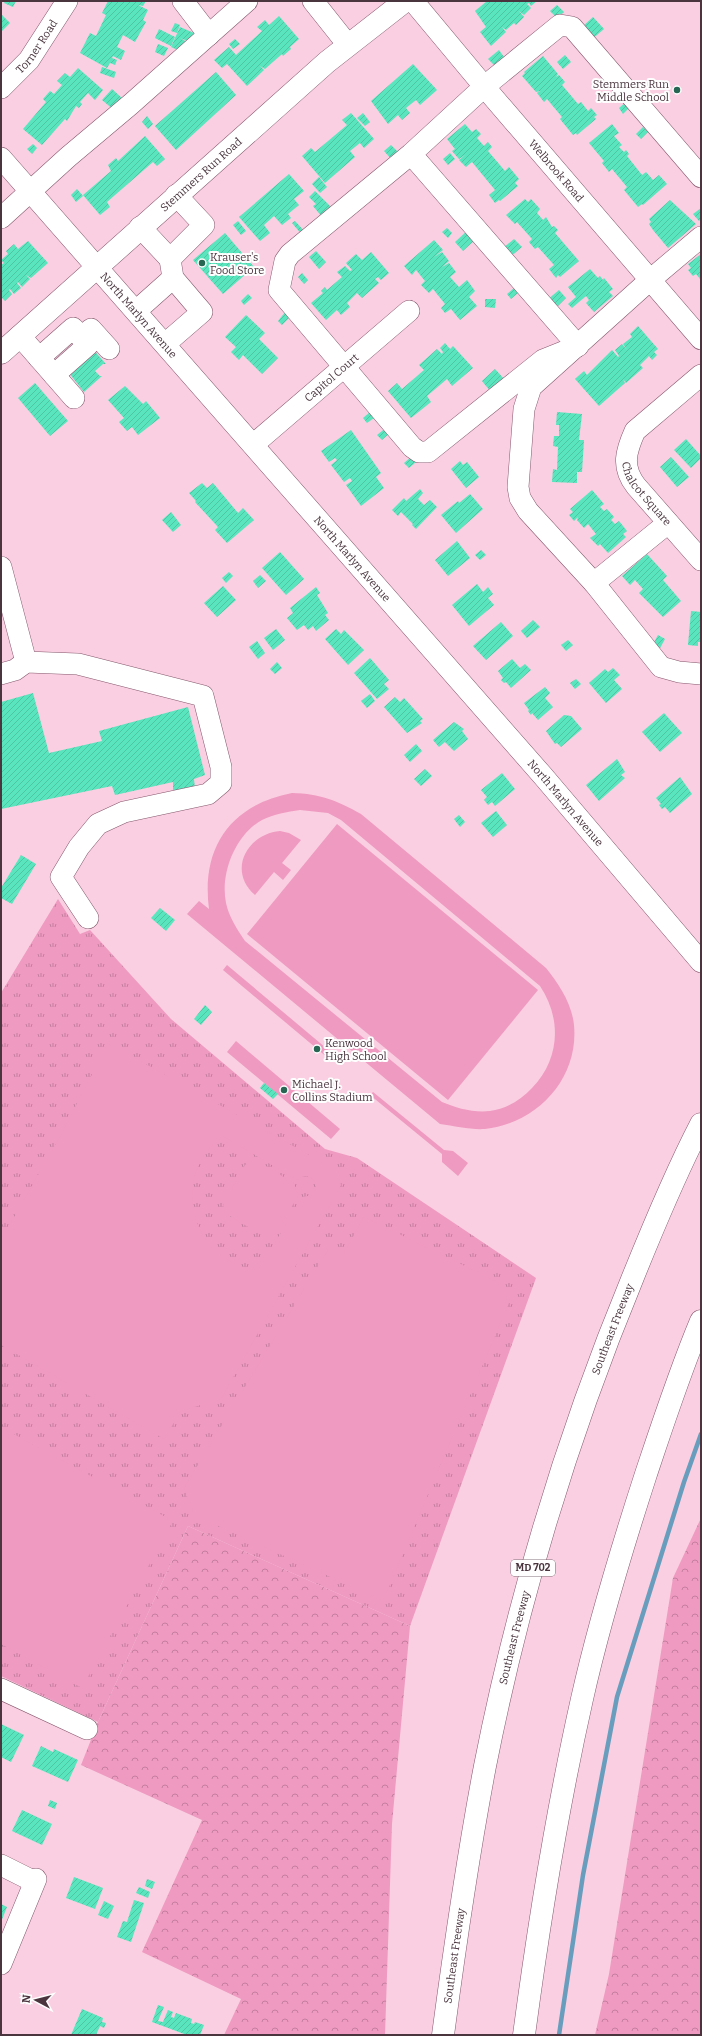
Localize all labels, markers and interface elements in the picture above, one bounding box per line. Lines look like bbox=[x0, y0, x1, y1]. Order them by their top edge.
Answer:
street label: Torner Road bbox=[13, 17, 60, 76]
place label: Stemmers Run Middle School bbox=[593, 78, 669, 104]
marker: Stemmers Run Middle School bbox=[672, 85, 682, 95]
street label: Stemmers Run Road bbox=[158, 135, 245, 214]
street label: Welbrook Road bbox=[526, 137, 587, 205]
place label: Krauser's Food Store bbox=[210, 251, 264, 277]
marker: Krauser's Food Store bbox=[197, 258, 207, 268]
street label: North Marlyn Avenue bbox=[98, 270, 180, 361]
street label: Capitol Court bbox=[302, 351, 361, 404]
street label: Chalcot Square bbox=[620, 461, 674, 528]
street label: North Marlyn Avenue bbox=[311, 513, 393, 604]
street label: North Marlyn Avenue bbox=[525, 757, 606, 849]
place label: Kenwood High School bbox=[325, 1037, 387, 1063]
marker: Kenwood High School bbox=[312, 1044, 322, 1054]
place label: Michael J. Collins Stadium bbox=[292, 1078, 373, 1104]
marker: Michael J. Collins Stadium bbox=[279, 1085, 289, 1095]
street label: Southeast Freeway bbox=[589, 1282, 636, 1376]
road number: MD 702 bbox=[511, 1560, 555, 1576]
street label: Southeast Freeway bbox=[496, 1589, 532, 1686]
street label: Southeast Freeway bbox=[441, 1907, 467, 2004]
north arrow bbox=[16, 1980, 56, 2020]
text: N bbox=[20, 1993, 34, 2004]

